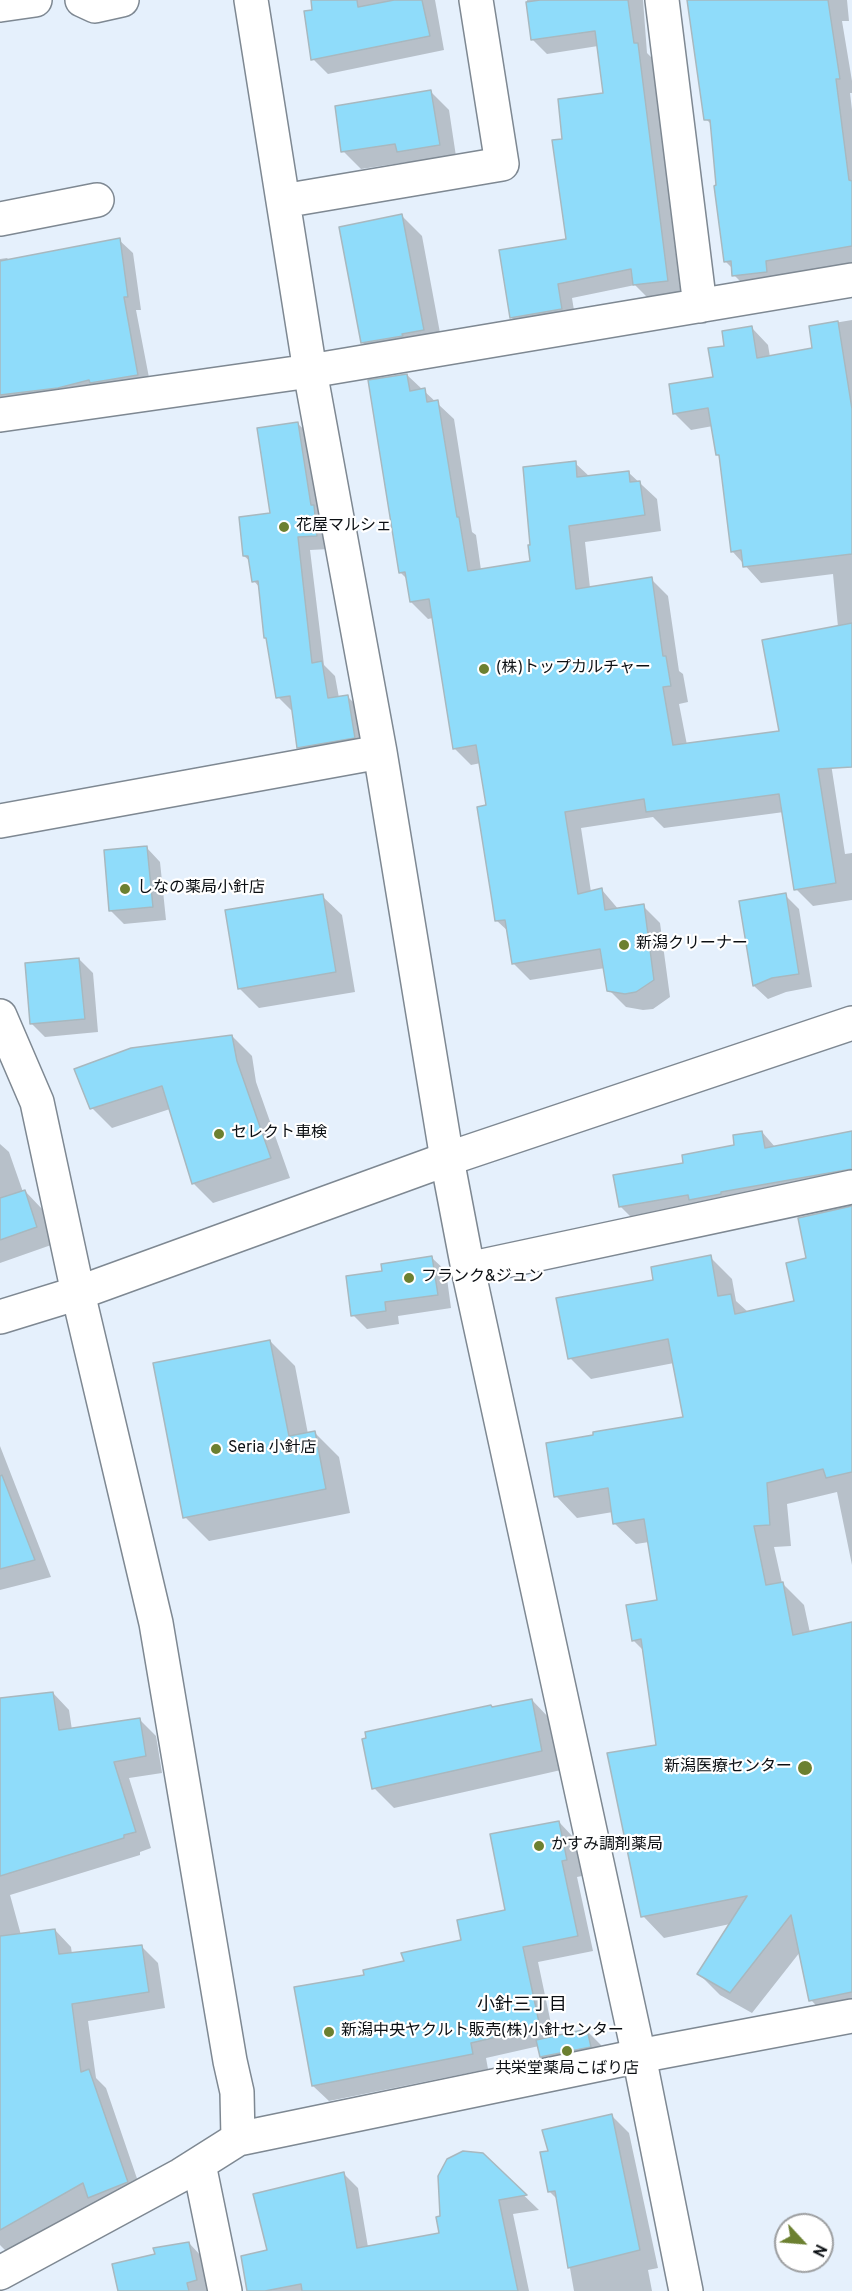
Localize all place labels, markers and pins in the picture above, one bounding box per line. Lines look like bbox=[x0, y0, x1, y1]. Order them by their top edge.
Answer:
place label: 花屋マルシェ bbox=[296, 517, 392, 537]
marker: 花屋マルシェ bbox=[277, 520, 291, 534]
place label: (株)トップカルチャー bbox=[496, 659, 651, 679]
marker: (株)トップカルチャー bbox=[477, 662, 491, 676]
place label: しなの薬局小針店 bbox=[137, 879, 265, 899]
marker: しなの薬局小針店 bbox=[118, 882, 132, 896]
place label: 新潟クリーナー bbox=[636, 935, 748, 955]
marker: 新潟クリーナー bbox=[617, 938, 631, 952]
place label: セレクト車検 bbox=[231, 1124, 327, 1144]
marker: セレクト車検 bbox=[212, 1127, 226, 1141]
place label: フランク&ジュン bbox=[421, 1268, 544, 1288]
marker: フランク&ジュン bbox=[402, 1271, 416, 1285]
place label: Seria 小針店 bbox=[228, 1439, 316, 1459]
marker: Seria 小針店 bbox=[209, 1442, 223, 1456]
place label: 新潟医療センター bbox=[664, 1758, 792, 1778]
marker: 新潟医療センター bbox=[796, 1759, 814, 1777]
place label: かすみ調剤薬局 bbox=[551, 1836, 663, 1856]
marker: かすみ調剤薬局 bbox=[532, 1839, 546, 1853]
place label: 新潟中央ヤクルト販売(株)小針センター bbox=[341, 2022, 624, 2042]
marker: 新潟中央ヤクルト販売(株)小針センター bbox=[322, 2025, 336, 2039]
marker: 共栄堂薬局こばり店 bbox=[560, 2044, 574, 2058]
place label: 共栄堂薬局こばり店 bbox=[495, 2060, 639, 2080]

